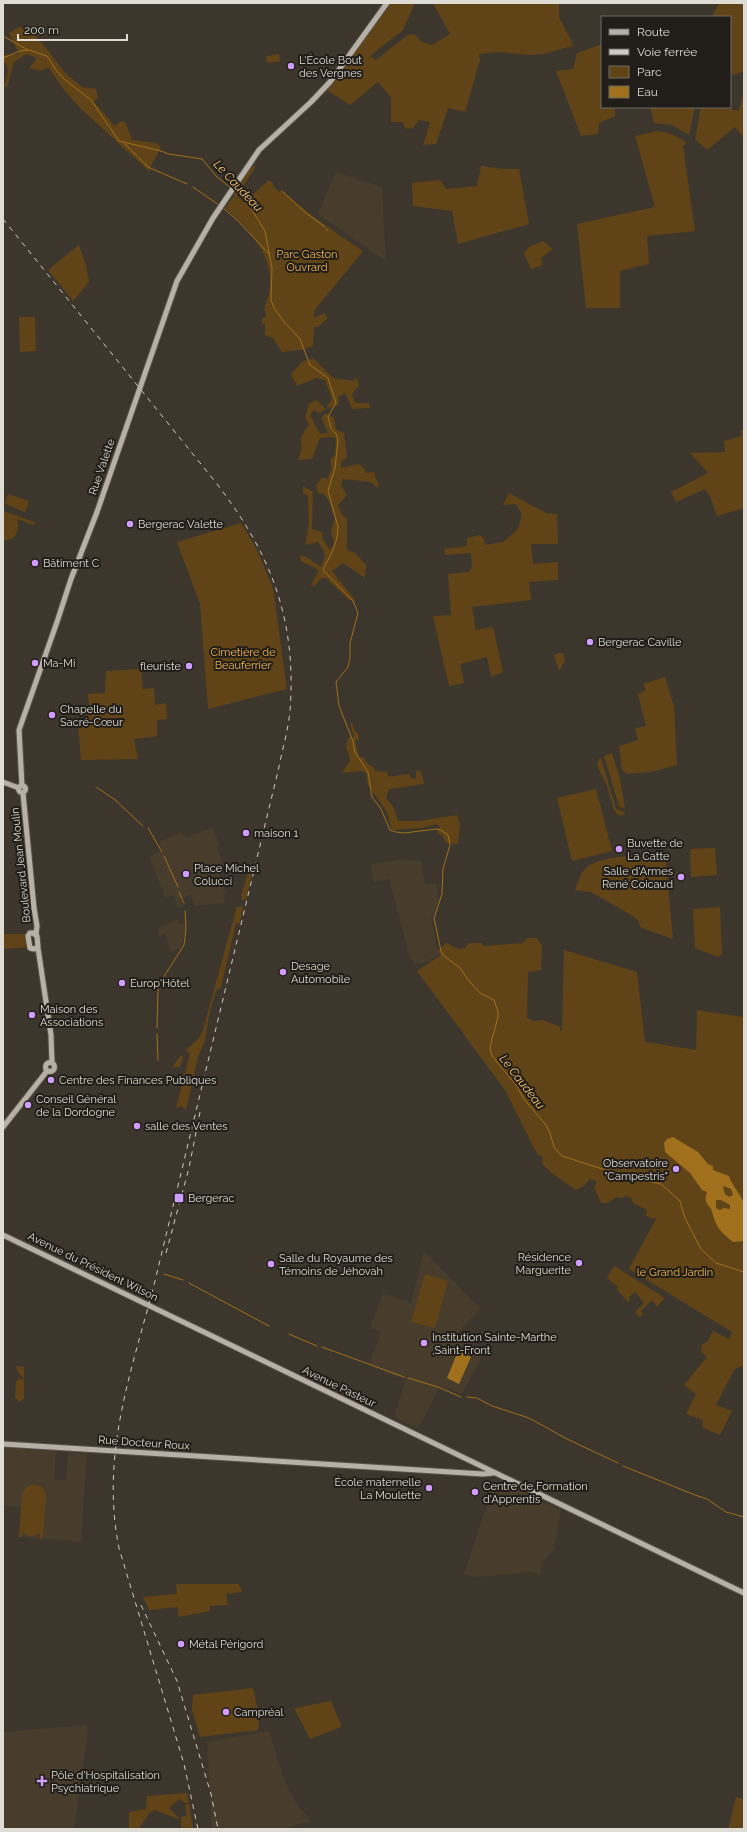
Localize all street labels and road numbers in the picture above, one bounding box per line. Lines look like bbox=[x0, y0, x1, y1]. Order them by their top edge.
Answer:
street label: Rue Valette bbox=[86, 437, 118, 497]
street label: Boulevard Jean Moulin bbox=[8, 807, 34, 923]
street label: Avenue du Président Wilson bbox=[26, 1230, 160, 1304]
street label: Avenue Pasteur bbox=[300, 1364, 378, 1410]
street label: Rue Docteur Roux bbox=[98, 1433, 191, 1453]

